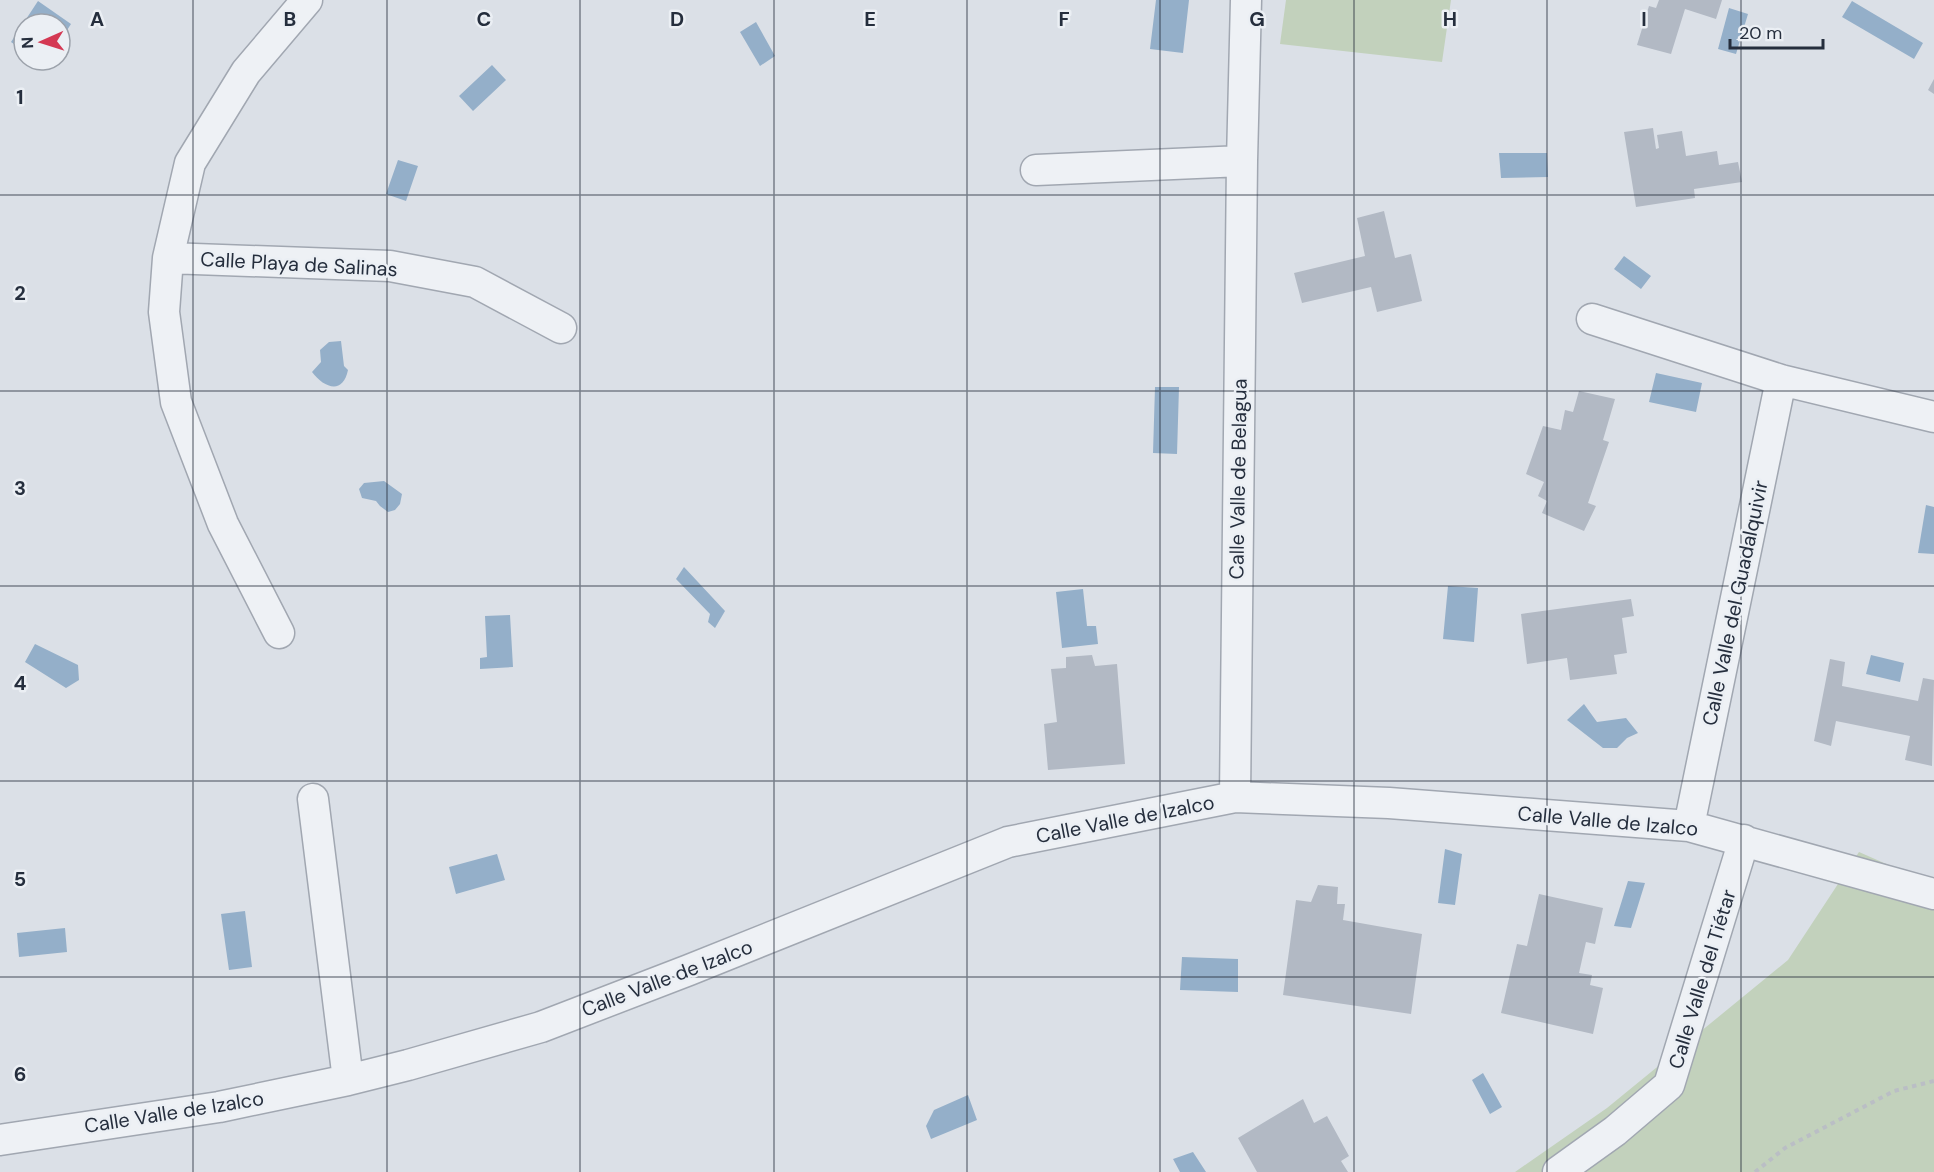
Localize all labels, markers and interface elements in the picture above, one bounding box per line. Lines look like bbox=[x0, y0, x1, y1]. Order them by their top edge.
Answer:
text: A bbox=[90, 6, 104, 32]
text: B bbox=[284, 6, 296, 32]
text: C bbox=[477, 6, 491, 32]
text: D bbox=[670, 6, 684, 32]
text: E bbox=[864, 6, 876, 32]
text: F bbox=[1058, 6, 1070, 32]
text: G bbox=[1249, 6, 1265, 32]
text: H bbox=[1443, 6, 1457, 32]
text: I bbox=[1641, 6, 1647, 32]
north arrow bbox=[12, 12, 72, 72]
scale bar bbox=[1730, 12, 1823, 50]
text: 20 m bbox=[1739, 21, 1782, 45]
text: N bbox=[17, 36, 38, 49]
text: 1 bbox=[16, 84, 24, 110]
street label: Calle Playa de Salinas bbox=[200, 246, 398, 282]
text: 2 bbox=[14, 280, 26, 306]
street label: Calle Valle de Belagua bbox=[1223, 378, 1253, 580]
text: 3 bbox=[14, 475, 26, 501]
street label: Calle Valle del Guadalquivir bbox=[1696, 478, 1774, 728]
text: 4 bbox=[14, 670, 27, 696]
street label: Calle Valle de Izalco bbox=[1034, 789, 1216, 849]
street label: Calle Valle de Izalco bbox=[1517, 800, 1699, 842]
text: 5 bbox=[14, 866, 26, 892]
street label: Calle Valle del Tiétar bbox=[1662, 886, 1742, 1072]
street label: Calle Valle de Izalco bbox=[578, 933, 756, 1023]
text: 6 bbox=[14, 1061, 26, 1087]
street label: Calle Valle de Izalco bbox=[82, 1085, 266, 1139]

